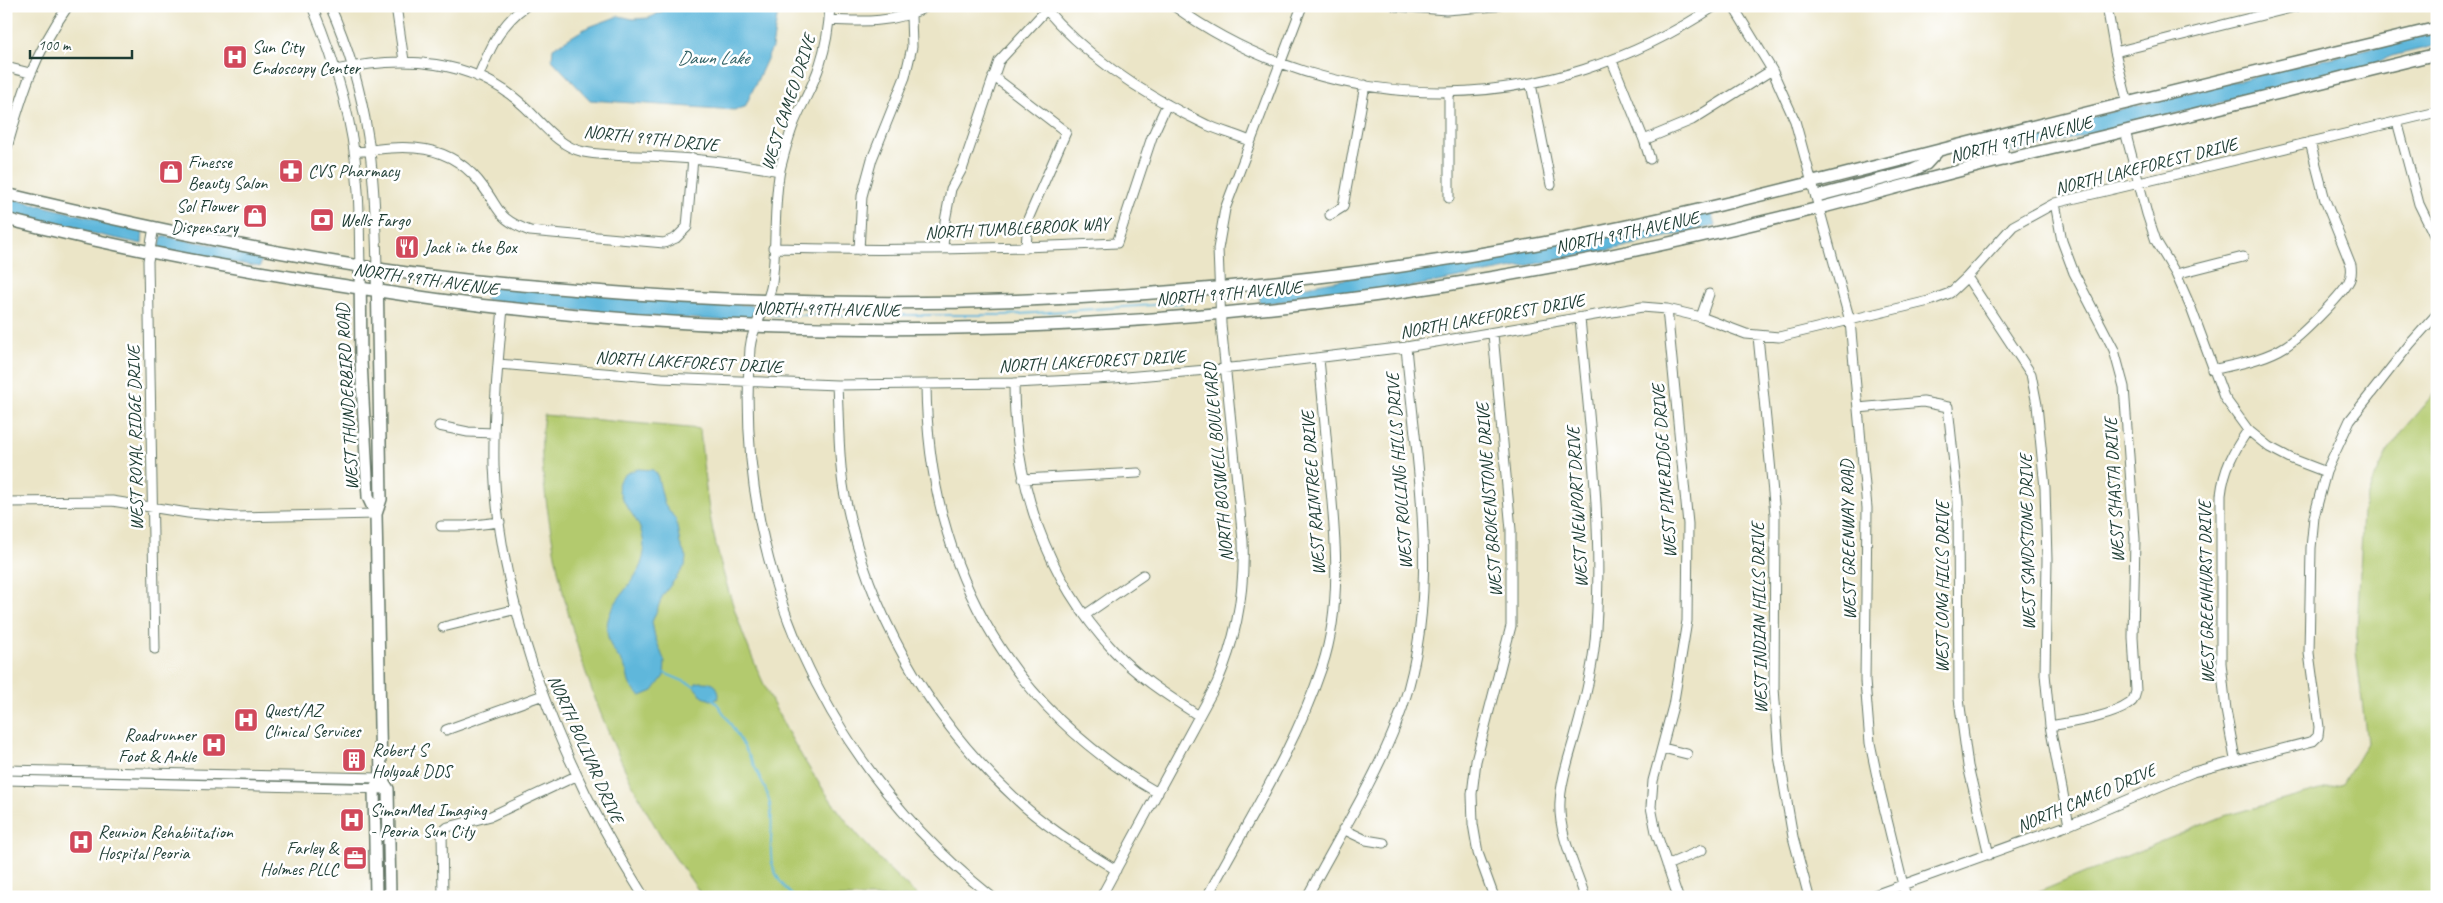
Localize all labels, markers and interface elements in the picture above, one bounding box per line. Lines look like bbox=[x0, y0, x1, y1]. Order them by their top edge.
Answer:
scale bar bbox=[30, 28, 132, 60]
street label: WEST CAMEO DRIVE bbox=[756, 29, 821, 173]
text: 100 m bbox=[38, 36, 72, 55]
place label: Sun City Endoscopy Center bbox=[252, 36, 361, 79]
hospital icon: Sun City Endoscopy Center bbox=[222, 44, 248, 70]
water label: Dawn Lake bbox=[678, 46, 751, 70]
street label: NORTH 99TH AVENUE bbox=[1948, 110, 2097, 167]
street label: NORTH 99TH DRIVE bbox=[583, 120, 722, 156]
street label: NORTH LAKEFOREST DRIVE bbox=[2053, 132, 2242, 199]
place label: Finesse Beauty Salon bbox=[188, 151, 268, 194]
pharmacy icon: CVS Pharmacy bbox=[278, 158, 304, 184]
shop icon: Finesse Beauty Salon bbox=[158, 159, 184, 185]
place label: CVS Pharmacy bbox=[308, 160, 401, 182]
place label: Sol Flower Dispensary bbox=[171, 195, 241, 238]
shop icon: Sol Flower Dispensary bbox=[242, 203, 268, 229]
street label: NORTH 99TH AVENUE bbox=[1553, 206, 1703, 258]
bank icon: Wells Fargo bbox=[309, 207, 335, 233]
place label: Wells Fargo bbox=[340, 209, 412, 231]
street label: NORTH TUMBLEBROOK WAY bbox=[924, 212, 1114, 244]
restaurant icon: Jack in the Box bbox=[394, 234, 420, 260]
place label: Jack in the Box bbox=[423, 236, 518, 258]
street label: NORTH 99TH AVENUE bbox=[352, 258, 502, 300]
street label: NORTH 99TH AVENUE bbox=[1155, 275, 1305, 310]
street label: NORTH LAKEFOREST DRIVE bbox=[1398, 289, 1588, 343]
street label: NORTH 99TH AVENUE bbox=[754, 297, 903, 321]
street label: WEST THUNDERBIRD ROAD bbox=[331, 302, 363, 491]
street label: WEST ROYAL RIDGE DRIVE bbox=[122, 343, 148, 531]
street label: NORTH LAKEFOREST DRIVE bbox=[998, 345, 1188, 377]
street label: NORTH LAKEFOREST DRIVE bbox=[595, 346, 785, 378]
street label: NORTH BOSWELL BOULEVARD bbox=[1198, 360, 1238, 562]
street label: WEST ROLLING HILLS DRIVE bbox=[1381, 370, 1417, 570]
street label: WEST PINERIDGE DRIVE bbox=[1647, 381, 1681, 559]
street label: WEST BROKENSTONE DRIVE bbox=[1471, 400, 1507, 598]
street label: WEST RAINTREE DRIVE bbox=[1296, 408, 1330, 576]
street label: WEST SHASTA DRIVE bbox=[2099, 415, 2129, 563]
street label: WEST NEWPORT DRIVE bbox=[1562, 424, 1592, 588]
street label: WEST SANDSTONE DRIVE bbox=[2014, 452, 2040, 630]
street label: WEST GREENWAY ROAD bbox=[1836, 458, 1860, 620]
street label: WEST GREENHURST DRIVE bbox=[2193, 498, 2219, 684]
street label: WEST LONG HILLS DRIVE bbox=[1931, 499, 1953, 673]
street label: WEST INDIAN HILLS DRIVE bbox=[1746, 520, 1772, 714]
street label: NORTH BOLIVAR DRIVE bbox=[543, 672, 629, 828]
place label: Quest/AZ Clinical Services bbox=[264, 699, 362, 742]
hospital icon: Quest/AZ Clinical Services bbox=[233, 707, 259, 733]
place label: Roadrunner Foot & Ankle bbox=[118, 724, 198, 767]
hospital icon: Roadrunner Foot & Ankle bbox=[201, 732, 227, 758]
place label: Robert S Holyoak DDS bbox=[372, 739, 455, 782]
building icon: Robert S Holyoak DDS bbox=[341, 747, 367, 773]
street label: NORTH CAMEO DRIVE bbox=[2013, 758, 2161, 837]
place label: SimonMed Imaging - Peoria Sun City bbox=[370, 799, 488, 842]
hospital icon: SimonMed Imaging - Peoria Sun City bbox=[339, 807, 365, 833]
place label: Reunion Rehabiitation Hospital Peoria bbox=[98, 821, 234, 864]
hospital icon: Reunion Rehabiitation Hospital Peoria bbox=[68, 829, 94, 855]
place label: Farley & Holmes PLLC bbox=[260, 837, 340, 880]
office icon: Farley & Holmes PLLC bbox=[342, 845, 368, 871]

